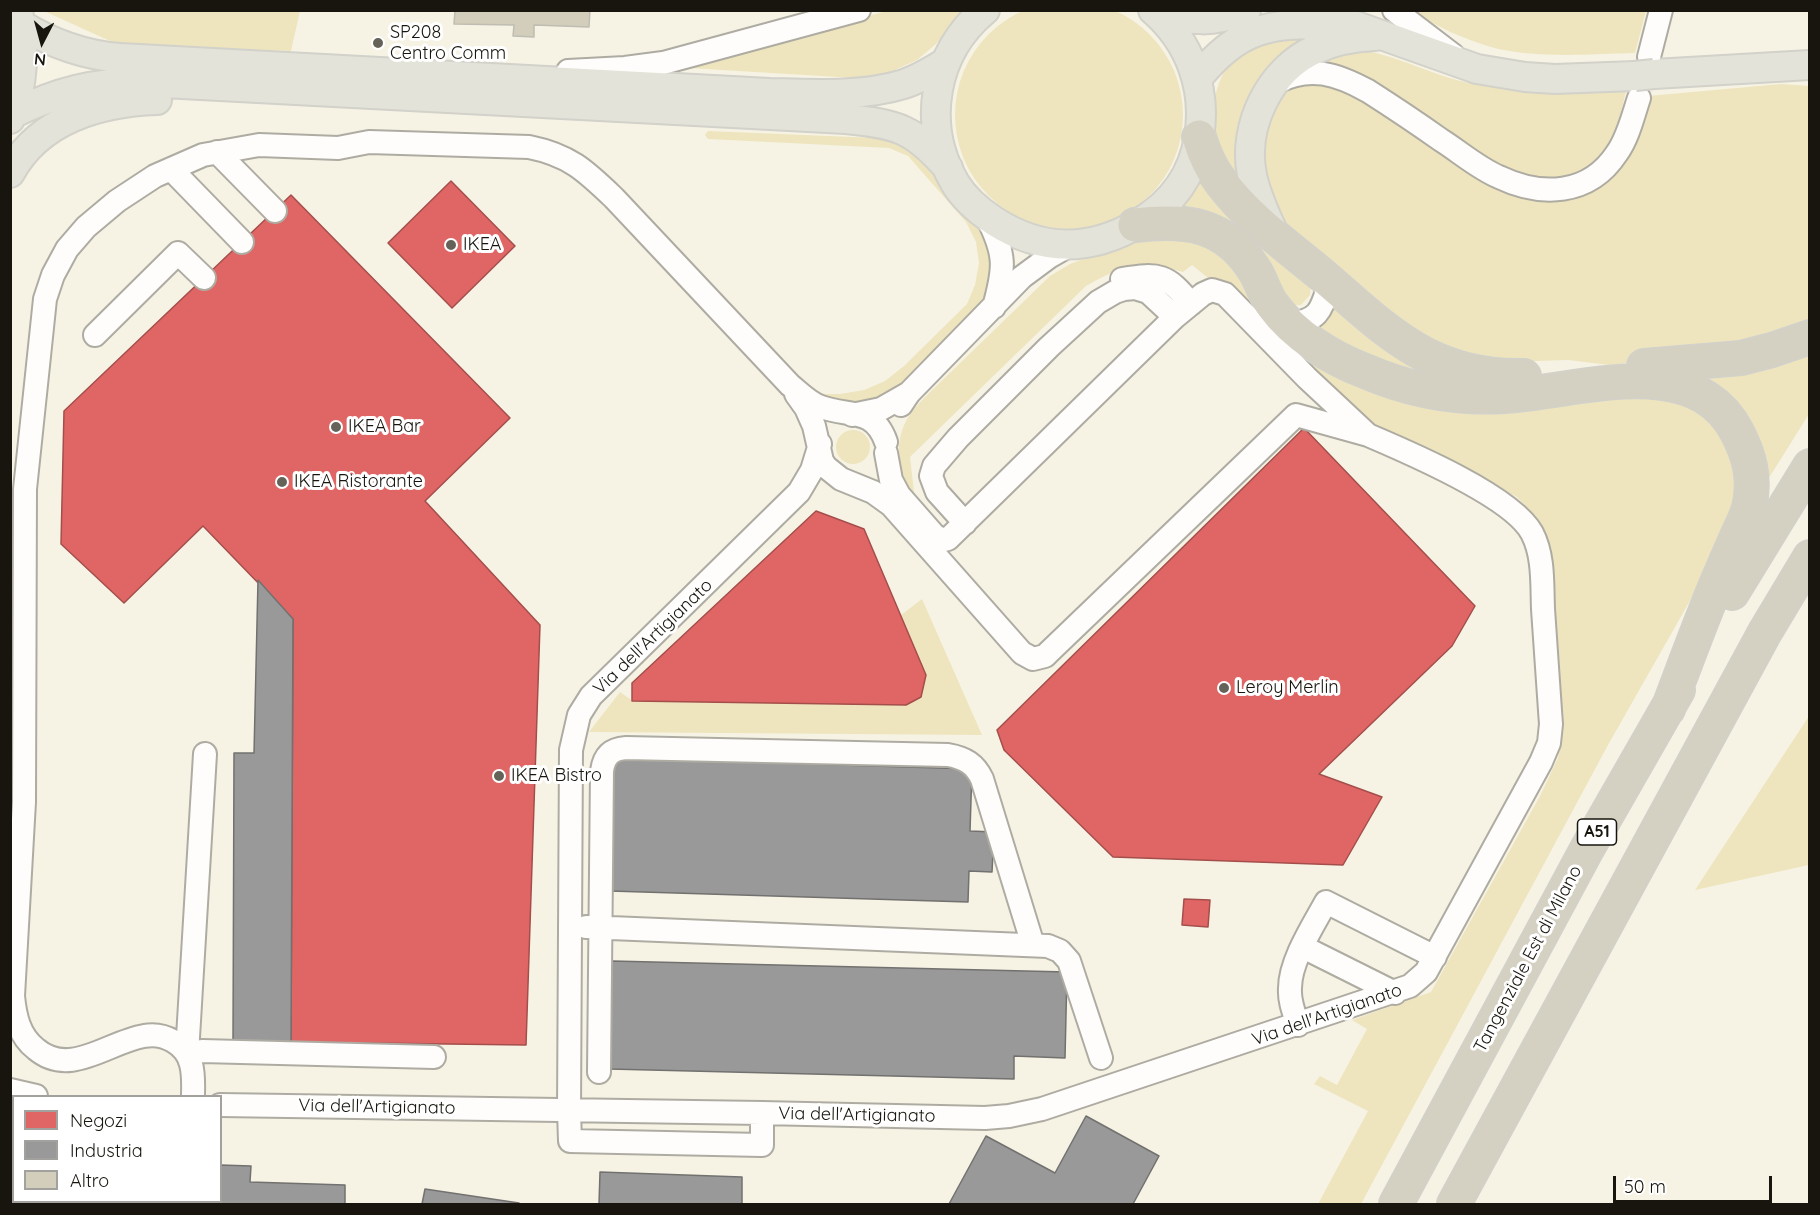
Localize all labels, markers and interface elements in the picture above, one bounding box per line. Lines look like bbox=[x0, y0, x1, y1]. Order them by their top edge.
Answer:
north arrow bbox=[12, 12, 72, 72]
place label: SP208 Centro Comm bbox=[390, 22, 506, 64]
marker: SP208 Centro Comm bbox=[371, 36, 385, 50]
text: N bbox=[33, 49, 47, 70]
place label: IKEA bbox=[463, 234, 502, 256]
marker: IKEA bbox=[444, 238, 458, 252]
place label: IKEA Bar bbox=[348, 416, 421, 438]
marker: IKEA Bar bbox=[329, 420, 343, 434]
place label: IKEA Ristorante bbox=[294, 471, 423, 493]
marker: IKEA Ristorante bbox=[275, 475, 289, 489]
street label: Via dell'Artigianato bbox=[589, 575, 717, 699]
place label: Leroy Merlin bbox=[1236, 677, 1339, 699]
marker: Leroy Merlin bbox=[1217, 681, 1231, 695]
place label: IKEA Bistro bbox=[511, 765, 602, 787]
marker: IKEA Bistro bbox=[492, 769, 506, 783]
road number: A51 bbox=[1578, 819, 1616, 845]
street label: Tangenziale Est di Milano bbox=[1469, 862, 1587, 1056]
street label: Via dell'Artigianato bbox=[1249, 979, 1405, 1051]
legend bbox=[12, 1095, 222, 1203]
street label: Via dell'Artigianato bbox=[298, 1095, 456, 1119]
street label: Via dell'Artigianato bbox=[778, 1103, 936, 1127]
text: Negozi bbox=[70, 1109, 127, 1132]
text: Industria bbox=[70, 1139, 143, 1162]
scale bar bbox=[1616, 1164, 1775, 1202]
text: Altro bbox=[70, 1169, 109, 1192]
text: 50 m bbox=[1624, 1175, 1666, 1198]

